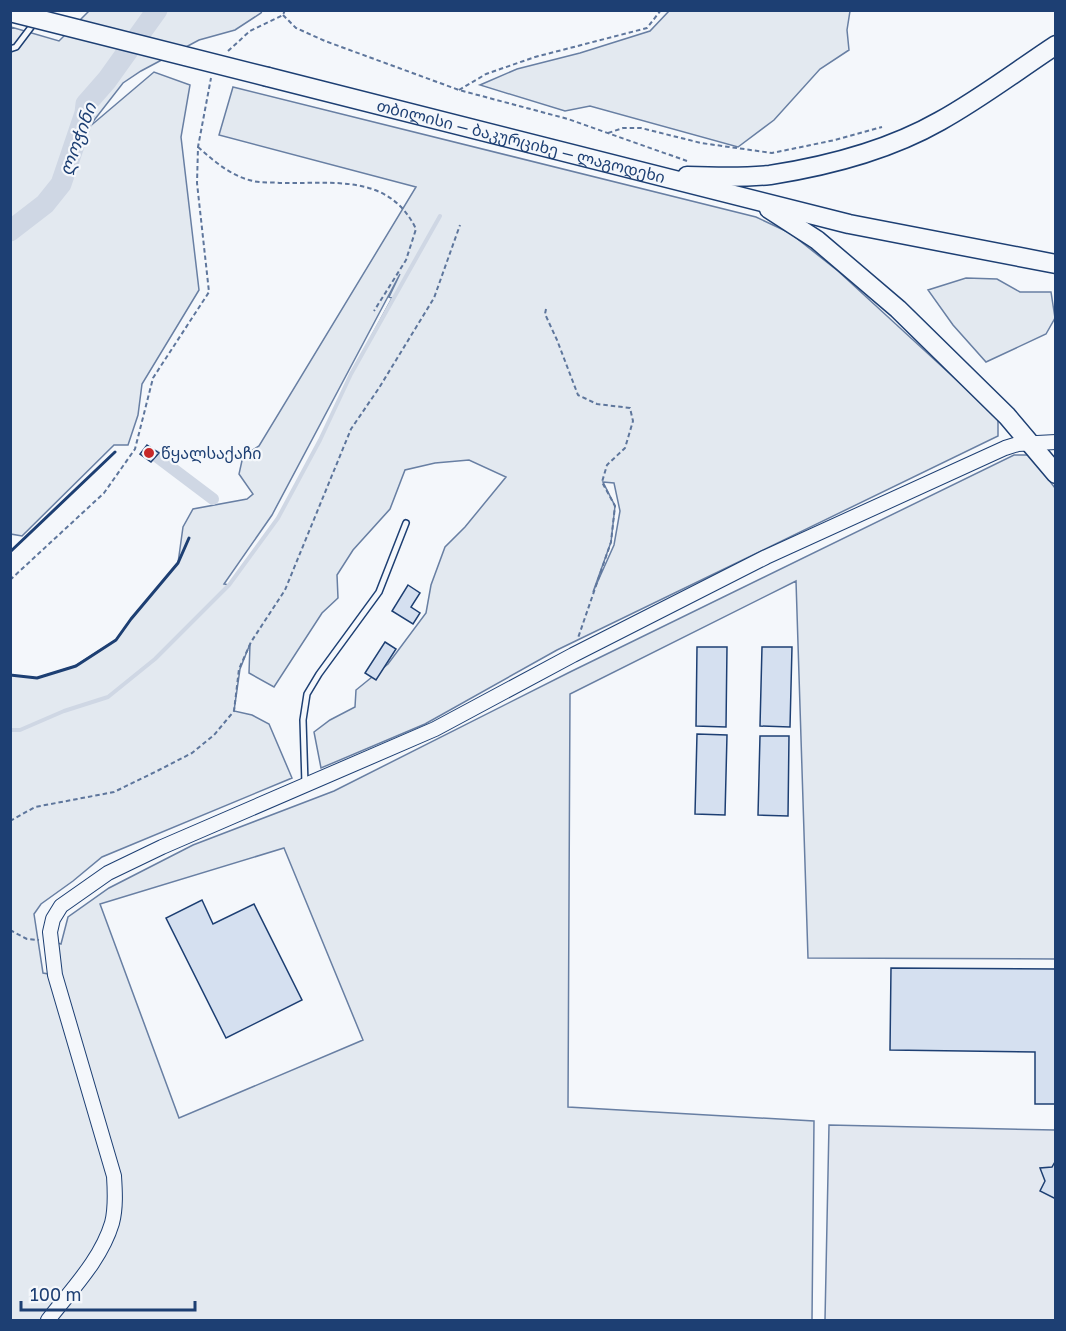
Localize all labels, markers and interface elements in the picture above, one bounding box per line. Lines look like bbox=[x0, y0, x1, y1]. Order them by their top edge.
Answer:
street label: თბილისი — ბაკურციხე — ლაგოდეხი bbox=[375, 95, 667, 187]
water label: ლოჭინი bbox=[54, 99, 101, 179]
place label: წყალსაქაჩი bbox=[161, 443, 261, 464]
marker: წყალსაქაჩი bbox=[142, 446, 156, 460]
scale bar bbox=[21, 1274, 195, 1312]
text: 100 m bbox=[30, 1283, 81, 1305]

